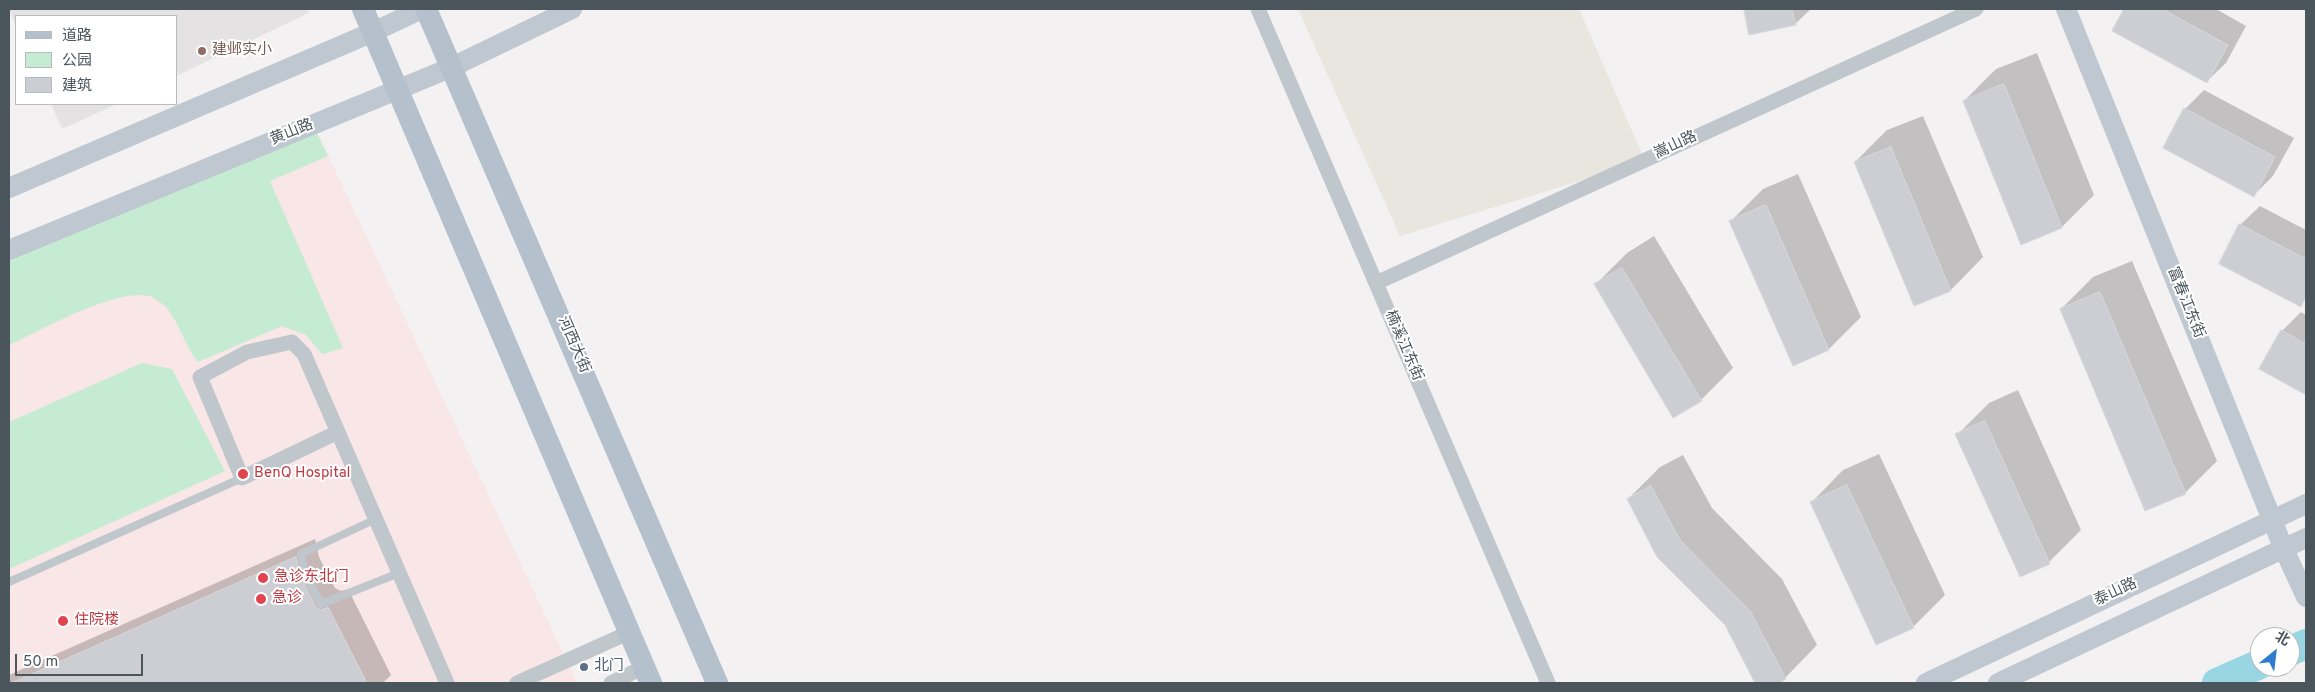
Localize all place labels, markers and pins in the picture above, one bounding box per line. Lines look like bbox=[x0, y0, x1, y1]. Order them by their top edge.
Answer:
place label: 建邺实小 bbox=[212, 42, 272, 60]
marker: 建邺实小 bbox=[196, 45, 208, 57]
place label: BenQ Hospital bbox=[254, 465, 351, 483]
marker: BenQ Hospital bbox=[236, 467, 250, 481]
place label: 急诊东北门 bbox=[274, 569, 349, 587]
marker: 急诊东北门 bbox=[256, 571, 270, 585]
place label: 急诊 bbox=[272, 590, 302, 608]
marker: 急诊 bbox=[254, 592, 268, 606]
place label: 住院楼 bbox=[74, 612, 119, 630]
marker: 住院楼 bbox=[56, 614, 70, 628]
place label: 北门 bbox=[594, 658, 624, 676]
marker: 北门 bbox=[578, 661, 590, 673]

